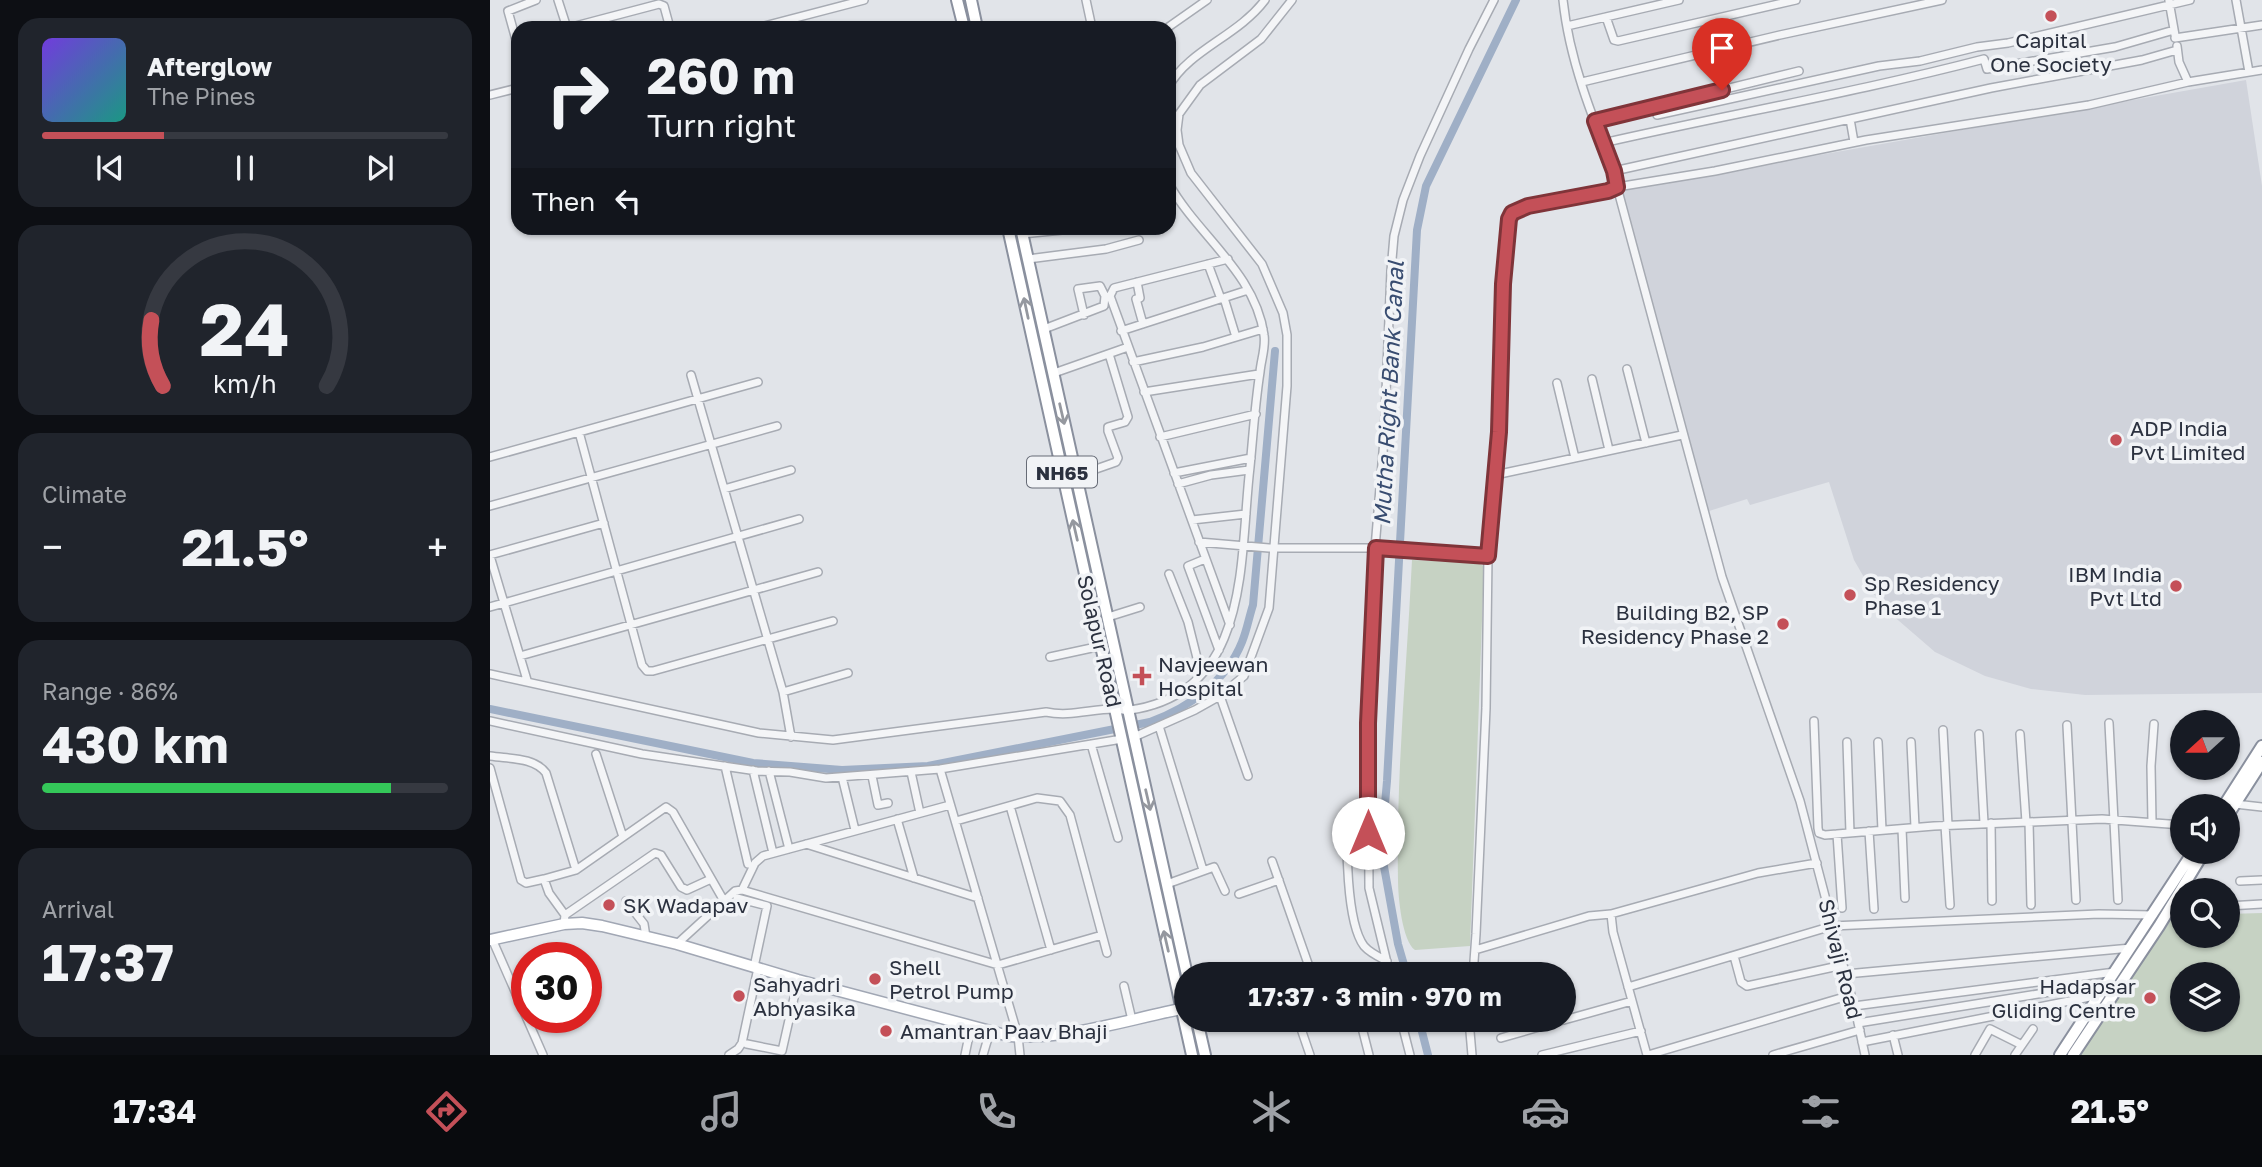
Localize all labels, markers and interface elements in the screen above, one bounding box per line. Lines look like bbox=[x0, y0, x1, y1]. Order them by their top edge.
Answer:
marker: Capital One Society bbox=[2043, 8, 2059, 24]
pin bbox=[1692, 18, 1752, 90]
place label: Capital One Society bbox=[1990, 27, 2112, 77]
icon: arrive bbox=[1703, 29, 1741, 67]
text: 260 m bbox=[647, 46, 795, 105]
icon: right bbox=[532, 49, 623, 140]
text: Afterglow bbox=[147, 51, 272, 82]
text: The Pines bbox=[147, 82, 255, 110]
text: Turn right bbox=[647, 106, 796, 144]
icon: previous bbox=[91, 149, 129, 187]
icon: pause bbox=[226, 149, 264, 187]
icon: next bbox=[361, 149, 399, 187]
icon: left bbox=[609, 182, 647, 220]
text: Then bbox=[532, 186, 595, 217]
water label: Mutha Right Bank Canal bbox=[1367, 258, 1409, 526]
text: 24 bbox=[200, 286, 290, 373]
one-way arrow bbox=[1018, 297, 1032, 320]
text: km/h bbox=[213, 368, 277, 399]
one-way arrow bbox=[1056, 402, 1070, 425]
place label: ADP India Pvt Limited bbox=[2130, 415, 2246, 465]
marker: ADP India Pvt Limited bbox=[2108, 432, 2124, 448]
road number: NH65 bbox=[1027, 457, 1097, 488]
text: Climate bbox=[42, 480, 127, 508]
text: 21.5° bbox=[181, 515, 309, 577]
one-way arrow bbox=[1068, 519, 1081, 542]
text: − bbox=[42, 524, 63, 569]
text: + bbox=[427, 524, 448, 569]
place label: IBM India Pvt Ltd bbox=[2068, 561, 2162, 611]
place label: Sp Residency Phase 1 bbox=[1864, 570, 2000, 620]
street label: Solapur Road bbox=[1072, 572, 1128, 710]
marker: IBM India Pvt Ltd bbox=[2168, 578, 2184, 594]
marker: Sp Residency Phase 1 bbox=[1842, 587, 1858, 603]
place label: Building B2, SP Residency Phase 2 bbox=[1581, 599, 1769, 649]
marker: Building B2, SP Residency Phase 2 bbox=[1775, 616, 1791, 632]
place label: Navjeewan Hospital bbox=[1158, 651, 1268, 701]
marker: Navjeewan Hospital bbox=[1132, 666, 1152, 686]
text: Range · 86% bbox=[42, 677, 178, 705]
north arrow bbox=[2170, 710, 2240, 780]
map controls bbox=[2170, 710, 2240, 1032]
text: 430 km bbox=[42, 712, 229, 774]
one-way arrow bbox=[1142, 788, 1156, 811]
button: sound bbox=[2170, 794, 2240, 864]
position arrow bbox=[1331, 796, 1405, 870]
button: search bbox=[2170, 878, 2240, 948]
place label: SK Wadapav bbox=[623, 892, 749, 918]
text: Arrival bbox=[42, 895, 114, 923]
street label: Shivaji Road bbox=[1814, 896, 1868, 1022]
marker: SK Wadapav bbox=[601, 897, 617, 913]
text: 17:37 bbox=[42, 930, 174, 992]
one-way arrow bbox=[1159, 930, 1173, 953]
speed limit sign: 30 bbox=[511, 942, 602, 1033]
place label: Shell Petrol Pump bbox=[889, 954, 1014, 1004]
button: layers bbox=[2170, 962, 2240, 1032]
place label: Sahyadri Abhyasika bbox=[753, 971, 856, 1021]
marker: Shell Petrol Pump bbox=[867, 971, 883, 987]
place label: Hadapsar Gliding Centre bbox=[1991, 973, 2136, 1023]
text: 17:37 · 3 min · 970 m bbox=[1248, 981, 1502, 1012]
marker: Sahyadri Abhyasika bbox=[731, 988, 747, 1004]
marker: Hadapsar Gliding Centre bbox=[2142, 990, 2158, 1006]
place label: Amantran Paav Bhaji bbox=[900, 1018, 1108, 1044]
marker: Amantran Paav Bhaji bbox=[878, 1023, 894, 1039]
icon: directions bbox=[422, 1087, 471, 1136]
icon: music bbox=[697, 1087, 746, 1136]
icon: phone bbox=[972, 1087, 1021, 1136]
icon: climate bbox=[1247, 1087, 1296, 1136]
icon: car bbox=[1521, 1087, 1570, 1136]
icon: filters bbox=[1796, 1087, 1845, 1136]
text: 17:34 bbox=[113, 1092, 197, 1130]
text: 21.5° bbox=[2071, 1092, 2149, 1130]

